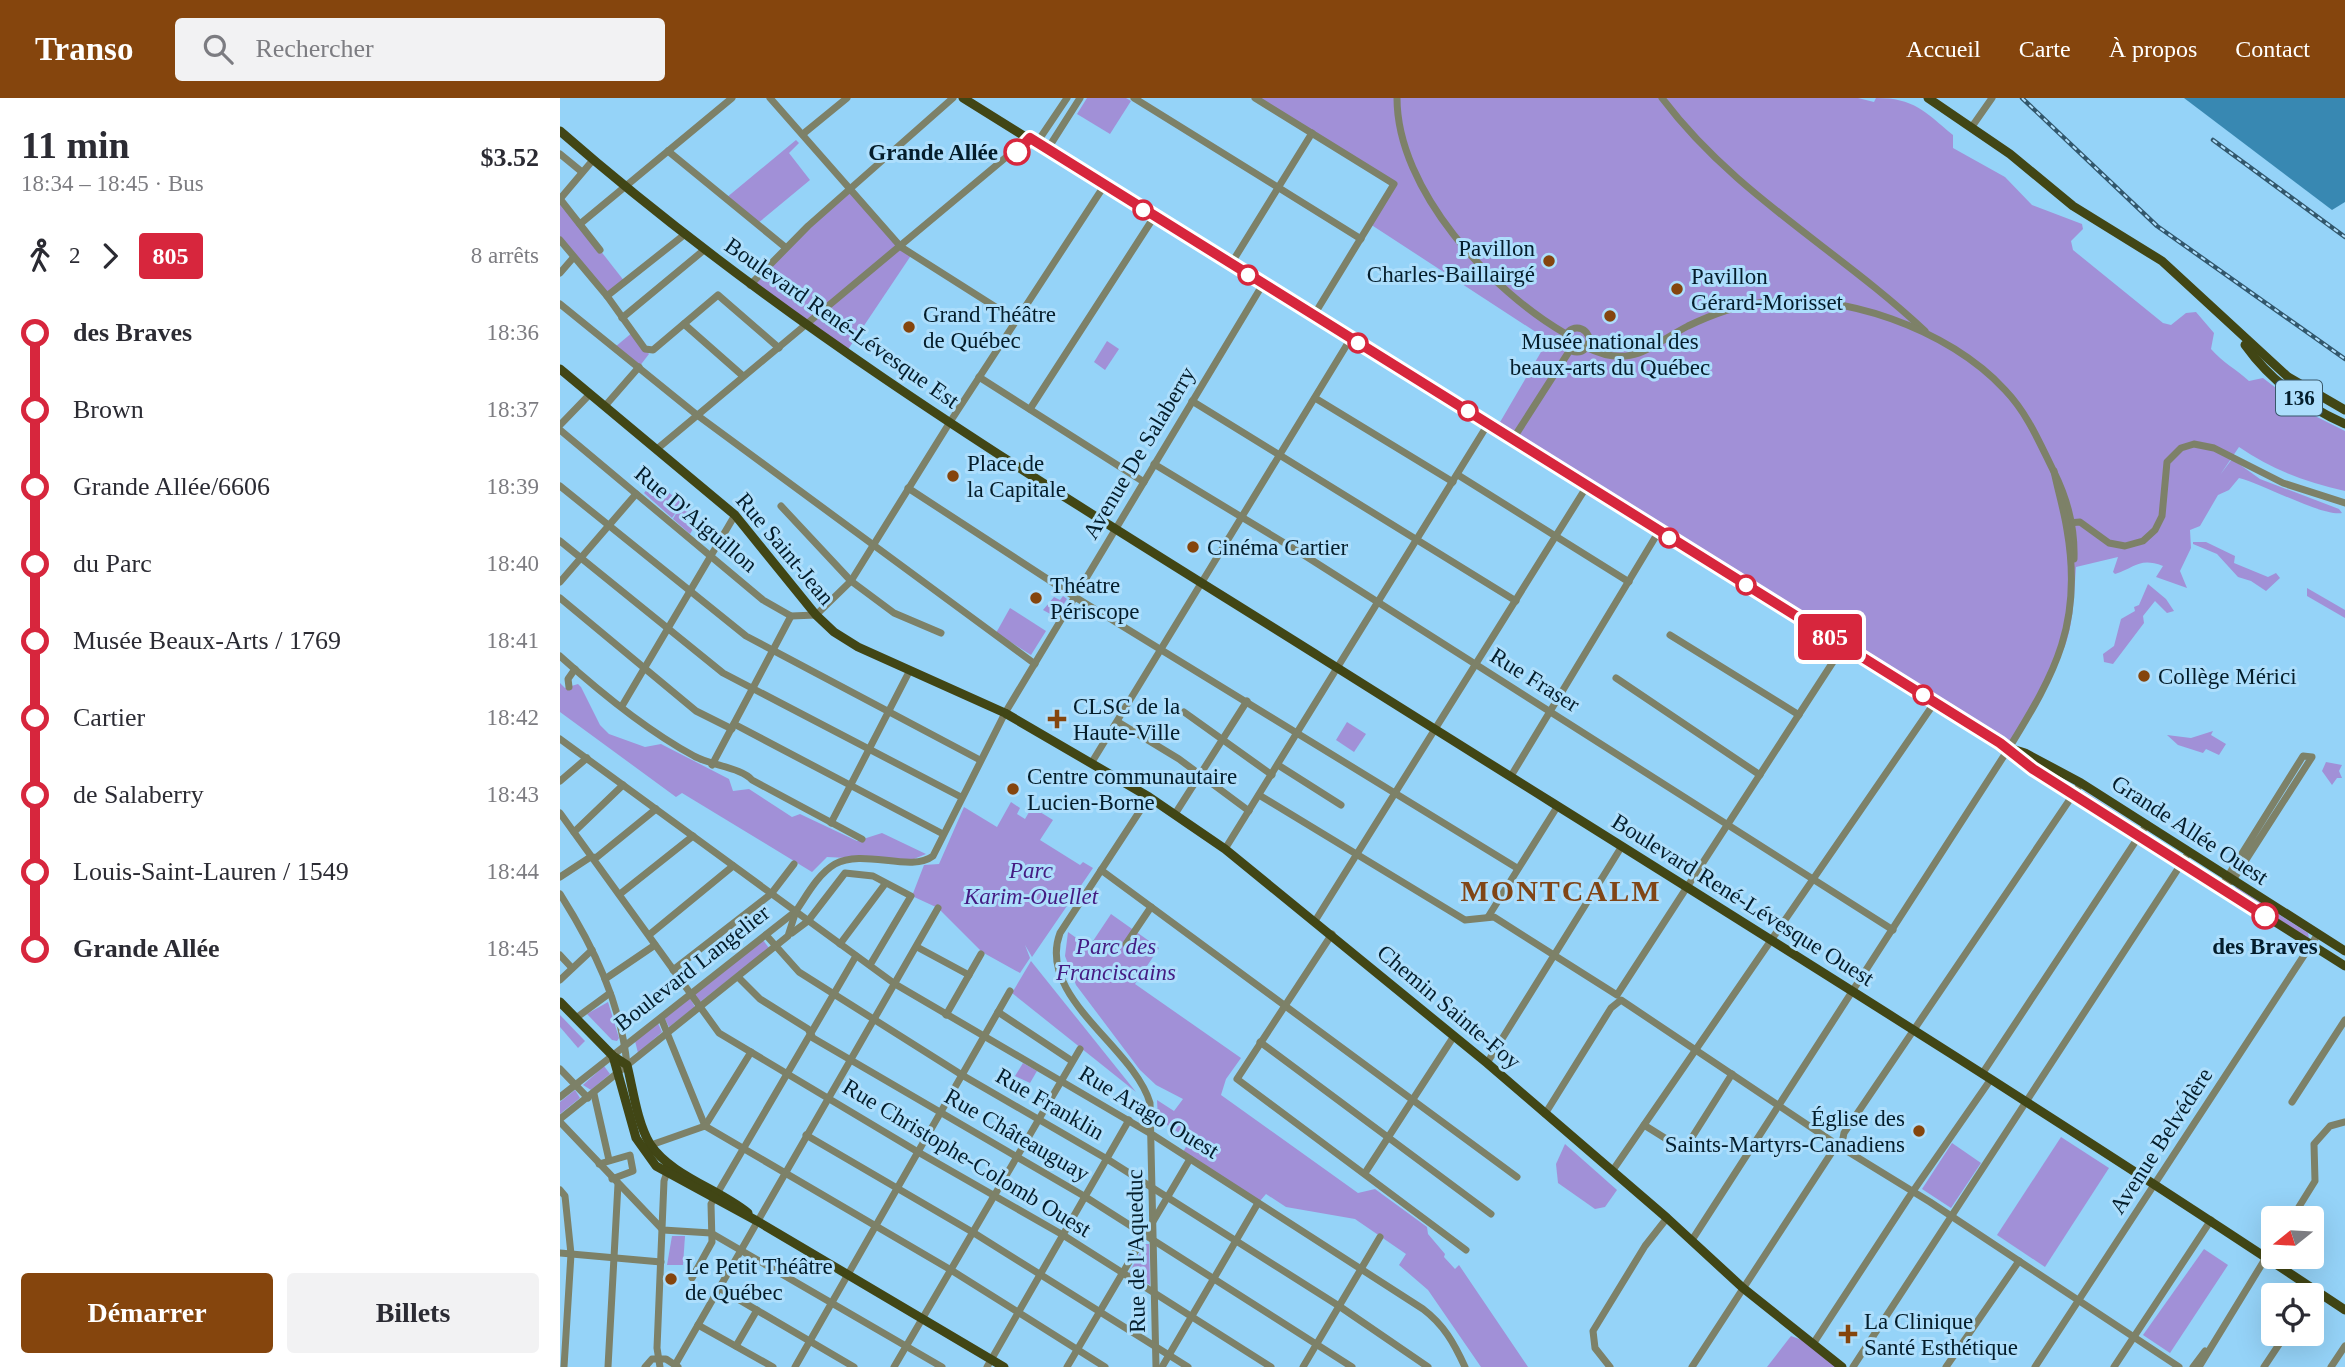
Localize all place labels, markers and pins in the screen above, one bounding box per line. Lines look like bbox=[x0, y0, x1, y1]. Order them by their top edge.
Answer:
marker: Grande Allée bbox=[1004, 139, 1030, 165]
place label: Grande Allée bbox=[868, 140, 998, 165]
unlabelled marker bbox=[1133, 200, 1153, 220]
place label: Pavillon Charles-Baillairgé bbox=[1367, 236, 1535, 287]
marker: Pavillon Charles-Baillairgé bbox=[1541, 253, 1557, 269]
place label: Pavillon Gérard-Morisset bbox=[1691, 264, 1844, 315]
unlabelled marker bbox=[1238, 265, 1258, 285]
marker: Pavillon Gérard-Morisset bbox=[1669, 281, 1685, 297]
place label: Grand Théâtre de Québec bbox=[923, 302, 1056, 353]
marker: Musée national des beaux-arts du Québec bbox=[1602, 308, 1618, 324]
marker: Grand Théâtre de Québec bbox=[901, 319, 917, 335]
place label: Musée national des beaux-arts du Québec bbox=[1510, 329, 1710, 380]
unlabelled marker bbox=[1348, 333, 1368, 353]
unlabelled marker bbox=[1458, 401, 1478, 421]
place label: Place de la Capitale bbox=[967, 451, 1066, 502]
marker: Place de la Capitale bbox=[945, 468, 961, 484]
unlabelled marker bbox=[1659, 528, 1679, 548]
place label: Cinéma Cartier bbox=[1207, 535, 1348, 560]
marker: Cinéma Cartier bbox=[1185, 539, 1201, 555]
place label: Théatre Périscope bbox=[1050, 573, 1139, 624]
unlabelled marker bbox=[1736, 575, 1756, 595]
marker: Théatre Périscope bbox=[1028, 590, 1044, 606]
place label: Collège Mérici bbox=[2158, 664, 2297, 689]
marker: Collège Mérici bbox=[2136, 668, 2152, 684]
unlabelled marker bbox=[1913, 685, 1933, 705]
place label: CLSC de la Haute-Ville bbox=[1073, 694, 1180, 745]
marker: CLSC de la Haute-Ville bbox=[1047, 709, 1067, 729]
place label: Centre communautaire Lucien-Borne bbox=[1027, 764, 1237, 815]
marker: Centre communautaire Lucien-Borne bbox=[1005, 781, 1021, 797]
marker: des Braves bbox=[2252, 903, 2278, 929]
place label: des Braves bbox=[2212, 934, 2318, 959]
place label: Église des Saints-Martyrs-Canadiens bbox=[1665, 1106, 1905, 1157]
marker: Église des Saints-Martyrs-Canadiens bbox=[1911, 1123, 1927, 1139]
place label: Le Petit Théâtre de Québec bbox=[685, 1254, 833, 1305]
marker: Le Petit Théâtre de Québec bbox=[663, 1271, 679, 1287]
place label: La Clinique Santé Esthétique bbox=[1864, 1309, 2018, 1360]
marker: La Clinique Santé Esthétique bbox=[1838, 1324, 1858, 1344]

